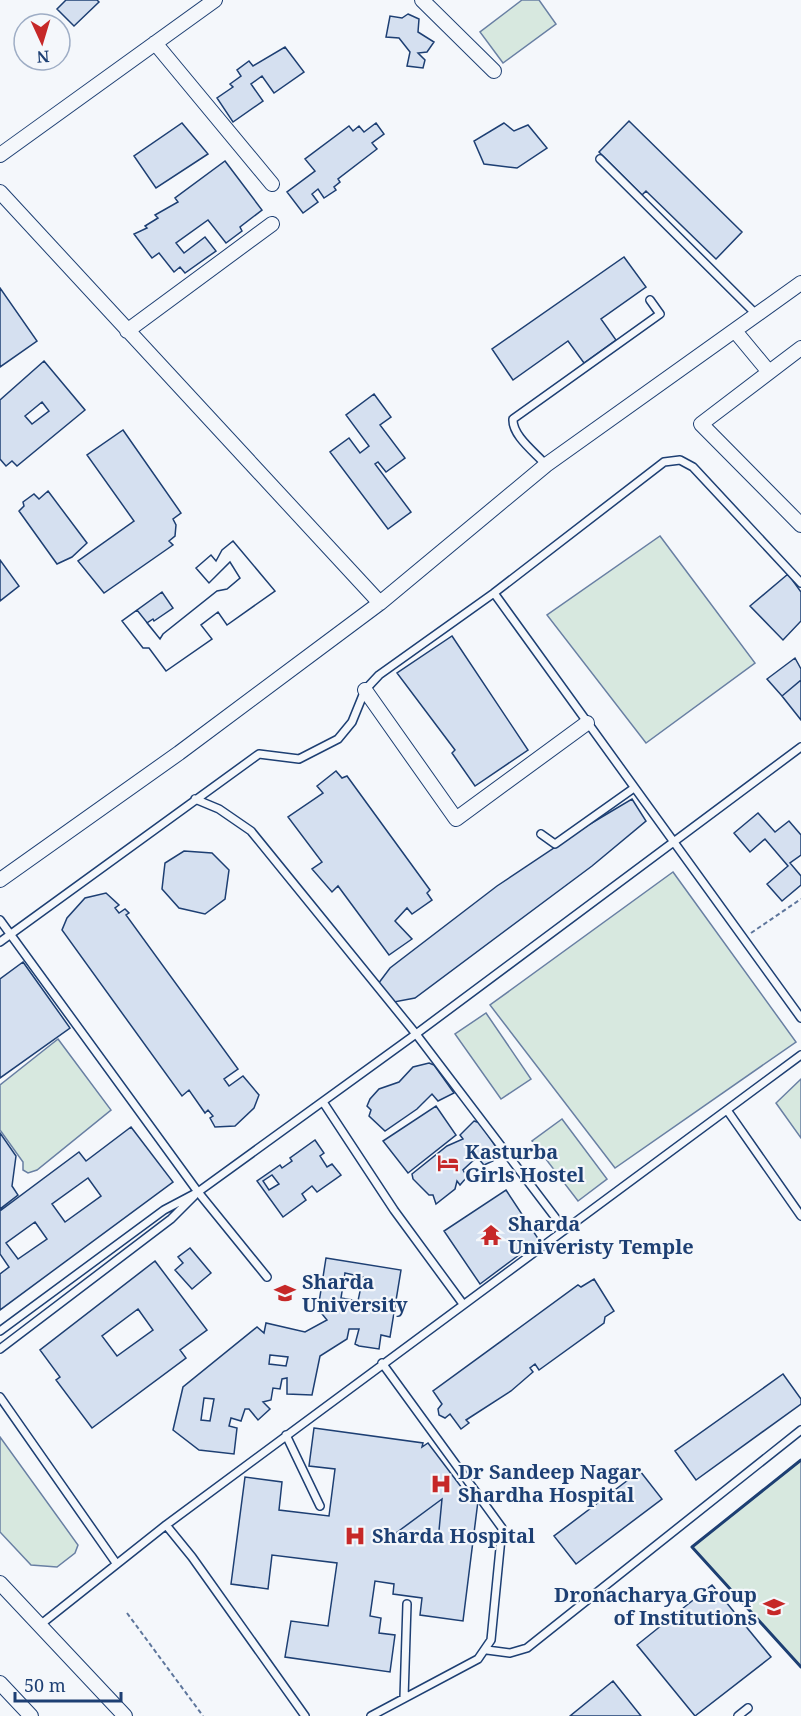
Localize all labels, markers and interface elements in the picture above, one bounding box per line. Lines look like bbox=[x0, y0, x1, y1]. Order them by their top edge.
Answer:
north arrow bbox=[12, 12, 72, 72]
text: N bbox=[36, 46, 50, 68]
place label: Kasturba Girls Hostel bbox=[465, 1138, 585, 1188]
hotel icon: Kasturba Girls Hostel bbox=[436, 1151, 460, 1175]
place label: Sharda Univeristy Temple bbox=[508, 1210, 694, 1260]
temple icon: Sharda Univeristy Temple bbox=[479, 1223, 503, 1247]
place label: Sharda University bbox=[302, 1268, 408, 1318]
school or university icon: Sharda University bbox=[273, 1281, 297, 1305]
place label: Dr Sandeep Nagar Shardha Hospital bbox=[458, 1458, 642, 1508]
hospital icon: Dr Sandeep Nagar Shardha Hospital bbox=[429, 1472, 453, 1496]
place label: Sharda Hospital bbox=[372, 1522, 535, 1549]
hospital icon: Sharda Hospital bbox=[343, 1524, 367, 1548]
place label: Dronacharya Group of Institutions bbox=[554, 1581, 757, 1631]
school or university icon: Dronacharya Group of Institutions bbox=[762, 1595, 786, 1619]
scale bar bbox=[15, 1665, 122, 1703]
text: 50 m bbox=[24, 1673, 66, 1697]

